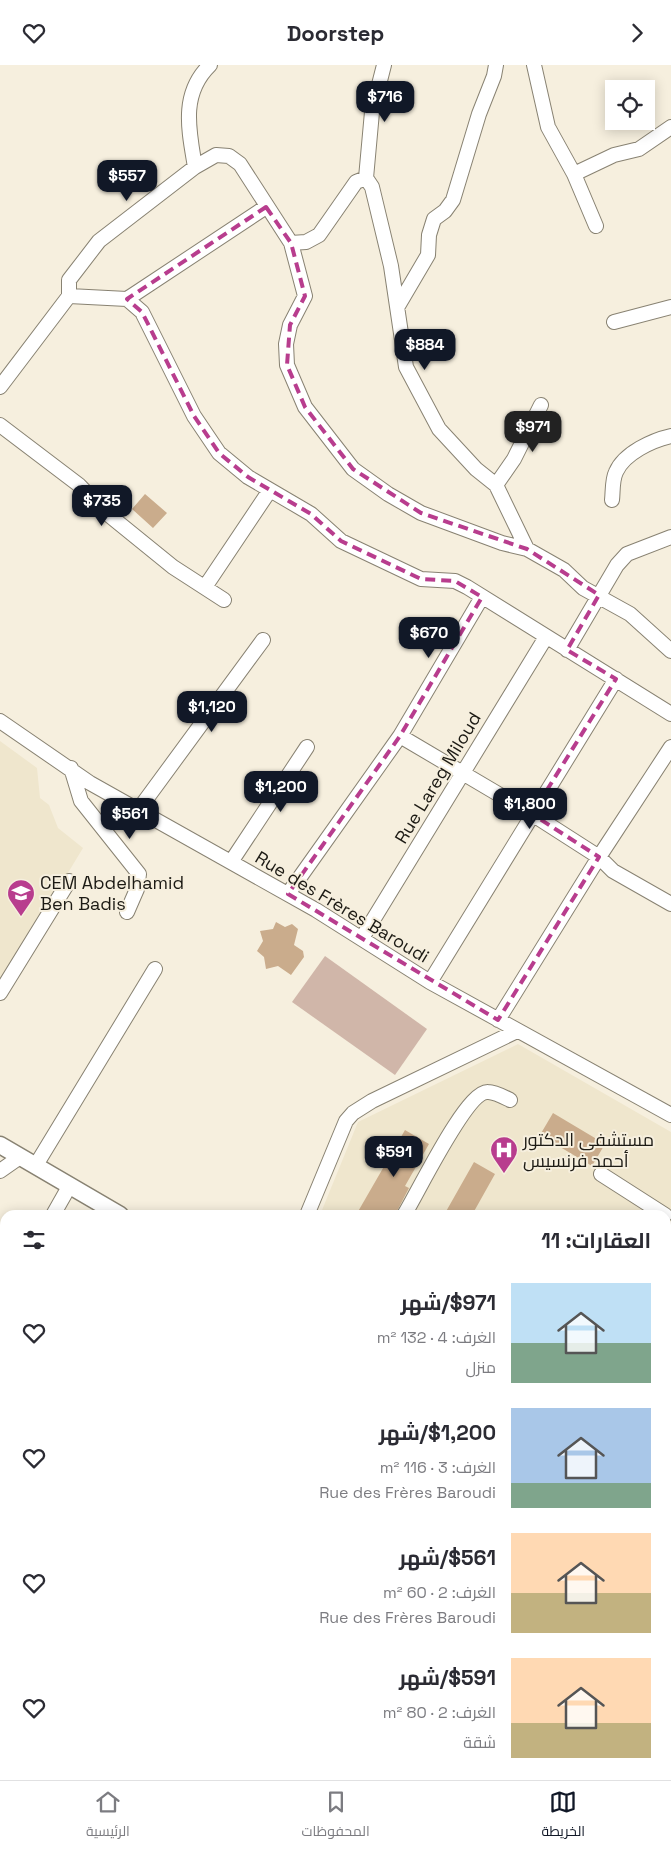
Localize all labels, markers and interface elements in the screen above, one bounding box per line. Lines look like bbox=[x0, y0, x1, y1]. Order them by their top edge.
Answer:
icon: heart bbox=[20, 19, 48, 47]
text: Doorstep bbox=[287, 19, 384, 47]
icon: forward bbox=[623, 19, 651, 47]
pin: $716 bbox=[355, 80, 415, 123]
map controls bbox=[605, 80, 655, 130]
button: locate bbox=[605, 80, 655, 130]
text: $716 bbox=[367, 86, 403, 107]
pin: $557 bbox=[97, 159, 157, 202]
text: $557 bbox=[108, 165, 146, 186]
pin: $884 bbox=[395, 329, 455, 371]
text: $884 bbox=[405, 334, 445, 355]
pin: $971 bbox=[503, 411, 563, 453]
text: $971 bbox=[515, 416, 551, 437]
pin: $735 bbox=[72, 485, 132, 527]
text: $735 bbox=[83, 490, 121, 511]
pin: $670 bbox=[399, 617, 459, 659]
text: $670 bbox=[410, 622, 448, 643]
pin: $1,120 bbox=[171, 691, 253, 733]
text: $1,120 bbox=[188, 696, 236, 717]
street label: Rue Lareg Miloud bbox=[389, 708, 486, 848]
pin: $1,200 bbox=[240, 771, 322, 813]
text: $1,200 bbox=[255, 776, 307, 797]
pin: $1,800 bbox=[489, 787, 571, 830]
text: $1,800 bbox=[504, 793, 556, 814]
pin: $561 bbox=[100, 797, 160, 840]
text: $561 bbox=[112, 803, 148, 824]
street label: Rue des Frères Baroudi bbox=[251, 845, 433, 968]
place label: CEM Abdelhamid Ben Badis bbox=[40, 871, 184, 915]
school or university icon: CEM Abdelhamid Ben Badis bbox=[6, 878, 36, 917]
place label: مستشفى الدكتور أحمد فرنسيس bbox=[522, 1128, 654, 1172]
pin: $591 bbox=[364, 1135, 424, 1178]
hospital icon: مستشفى الدكتور أحمد فرنسيس bbox=[489, 1135, 519, 1174]
text: $591 bbox=[376, 1141, 412, 1162]
icon: filters bbox=[20, 1226, 48, 1254]
text: العقارات: 11 bbox=[541, 1227, 651, 1254]
text: $971/شهر bbox=[401, 1289, 496, 1316]
icon: home bbox=[551, 1303, 611, 1363]
icon: heart bbox=[20, 1319, 48, 1347]
text: الغرف: 4 · 132 m² bbox=[377, 1327, 496, 1348]
text: منزل bbox=[466, 1357, 496, 1378]
text: $1,200/شهر bbox=[379, 1419, 496, 1446]
icon: home bbox=[551, 1428, 611, 1488]
icon: heart bbox=[20, 1444, 48, 1472]
text: الغرف: 3 · 116 m² bbox=[380, 1457, 496, 1478]
text: Rue des Frères Baroudi bbox=[319, 1482, 496, 1503]
text: $561/شهر bbox=[399, 1544, 496, 1571]
icon: home bbox=[551, 1553, 611, 1613]
icon: heart bbox=[20, 1569, 48, 1597]
text: الغرف: 2 · 60 m² bbox=[383, 1582, 496, 1603]
text: Rue des Frères Baroudi bbox=[319, 1607, 496, 1628]
text: $591/شهر bbox=[399, 1664, 496, 1691]
icon: home bbox=[551, 1678, 611, 1738]
icon: heart bbox=[20, 1694, 48, 1722]
text: الغرف: 2 · 80 m² bbox=[383, 1702, 496, 1723]
text: شقة bbox=[463, 1732, 496, 1753]
tab: الرئيسية bbox=[86, 1788, 130, 1844]
tab: المحفوظات bbox=[302, 1788, 370, 1844]
tab: الخريطة bbox=[541, 1788, 585, 1844]

